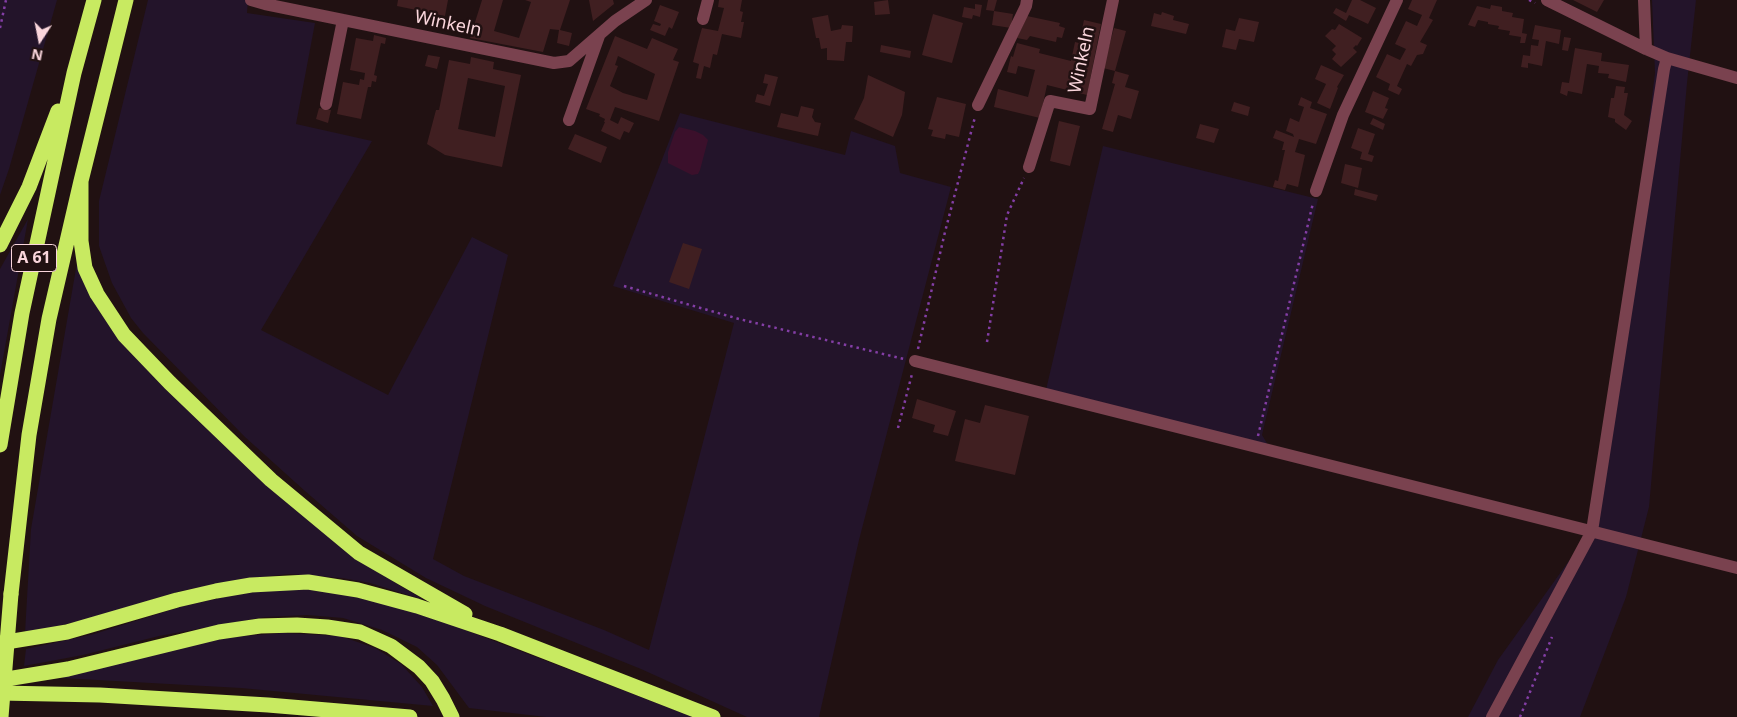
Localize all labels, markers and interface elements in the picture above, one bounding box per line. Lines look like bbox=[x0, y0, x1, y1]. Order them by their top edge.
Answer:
street label: Winkeln bbox=[412, 6, 484, 42]
north arrow bbox=[15, 15, 65, 65]
street label: Winkeln bbox=[1064, 24, 1100, 96]
text: N bbox=[30, 45, 44, 66]
road number: A 61 bbox=[12, 244, 56, 272]

